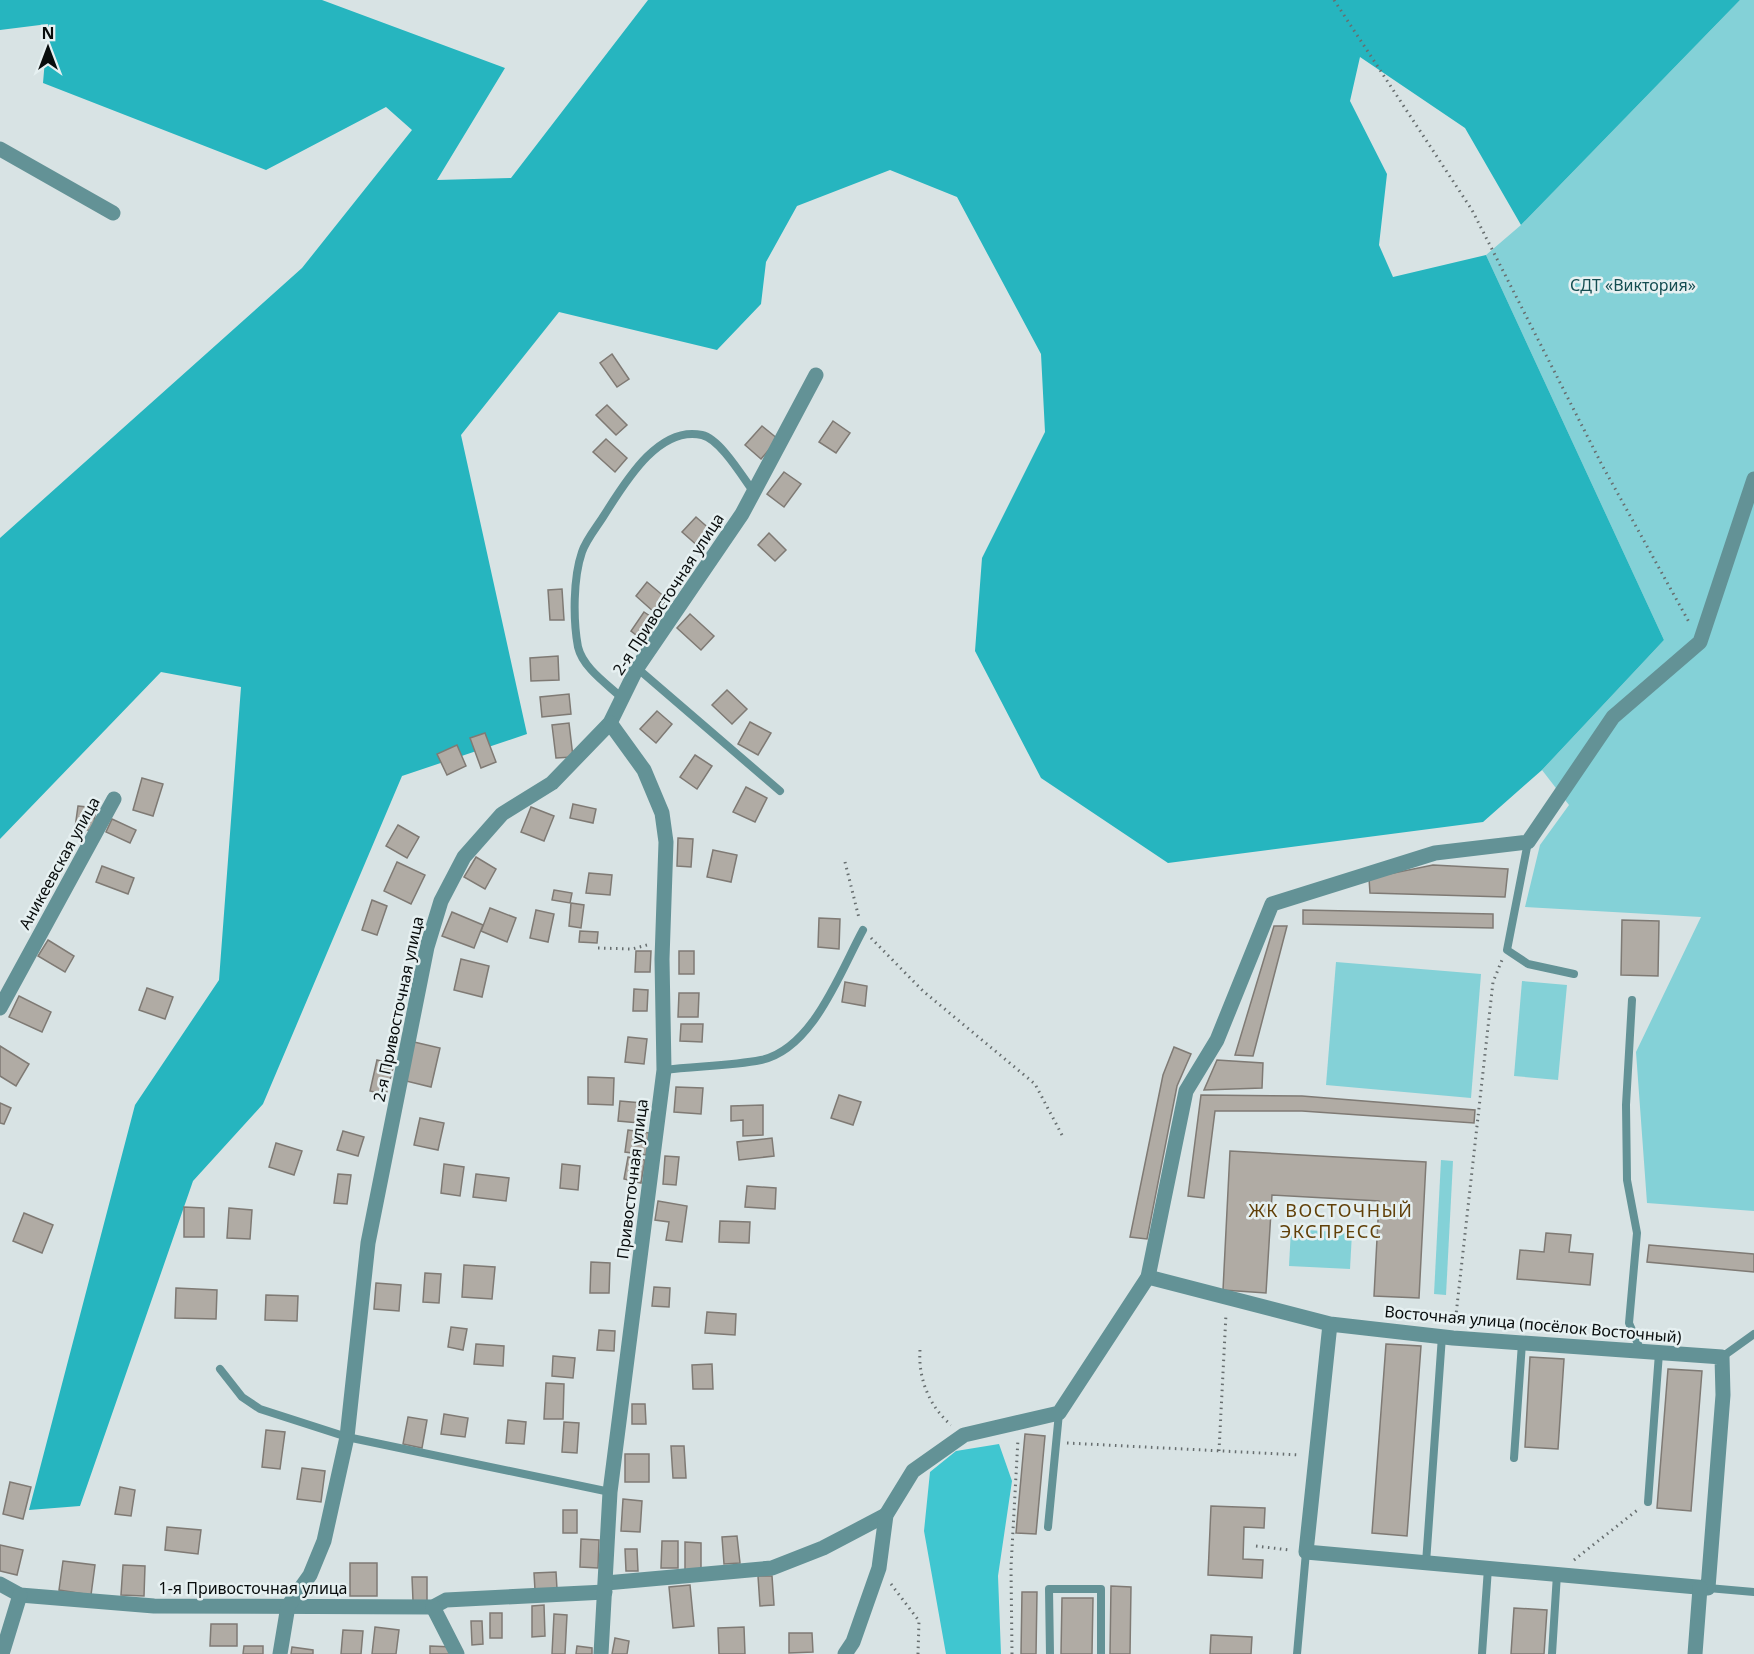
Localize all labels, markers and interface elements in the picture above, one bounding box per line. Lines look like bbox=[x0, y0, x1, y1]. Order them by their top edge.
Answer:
north arrow bbox=[18, 18, 78, 78]
text: N bbox=[41, 22, 55, 44]
park label: СДТ «Виктория» bbox=[1570, 274, 1696, 296]
street label: 2-я Привосточная улица bbox=[607, 509, 729, 679]
street label: Аникеевская улица bbox=[13, 793, 105, 933]
street label: 2-я Привосточная улица bbox=[368, 914, 428, 1104]
street label: Привосточная улица bbox=[611, 1098, 653, 1260]
district label: ЖК ВОСТОЧНЫЙ ЭКСПРЕСС bbox=[1249, 1198, 1413, 1243]
street label: Восточная улица (посёлок Восточный) bbox=[1384, 1300, 1683, 1348]
street label: 1-я Привосточная улица bbox=[158, 1577, 348, 1599]

